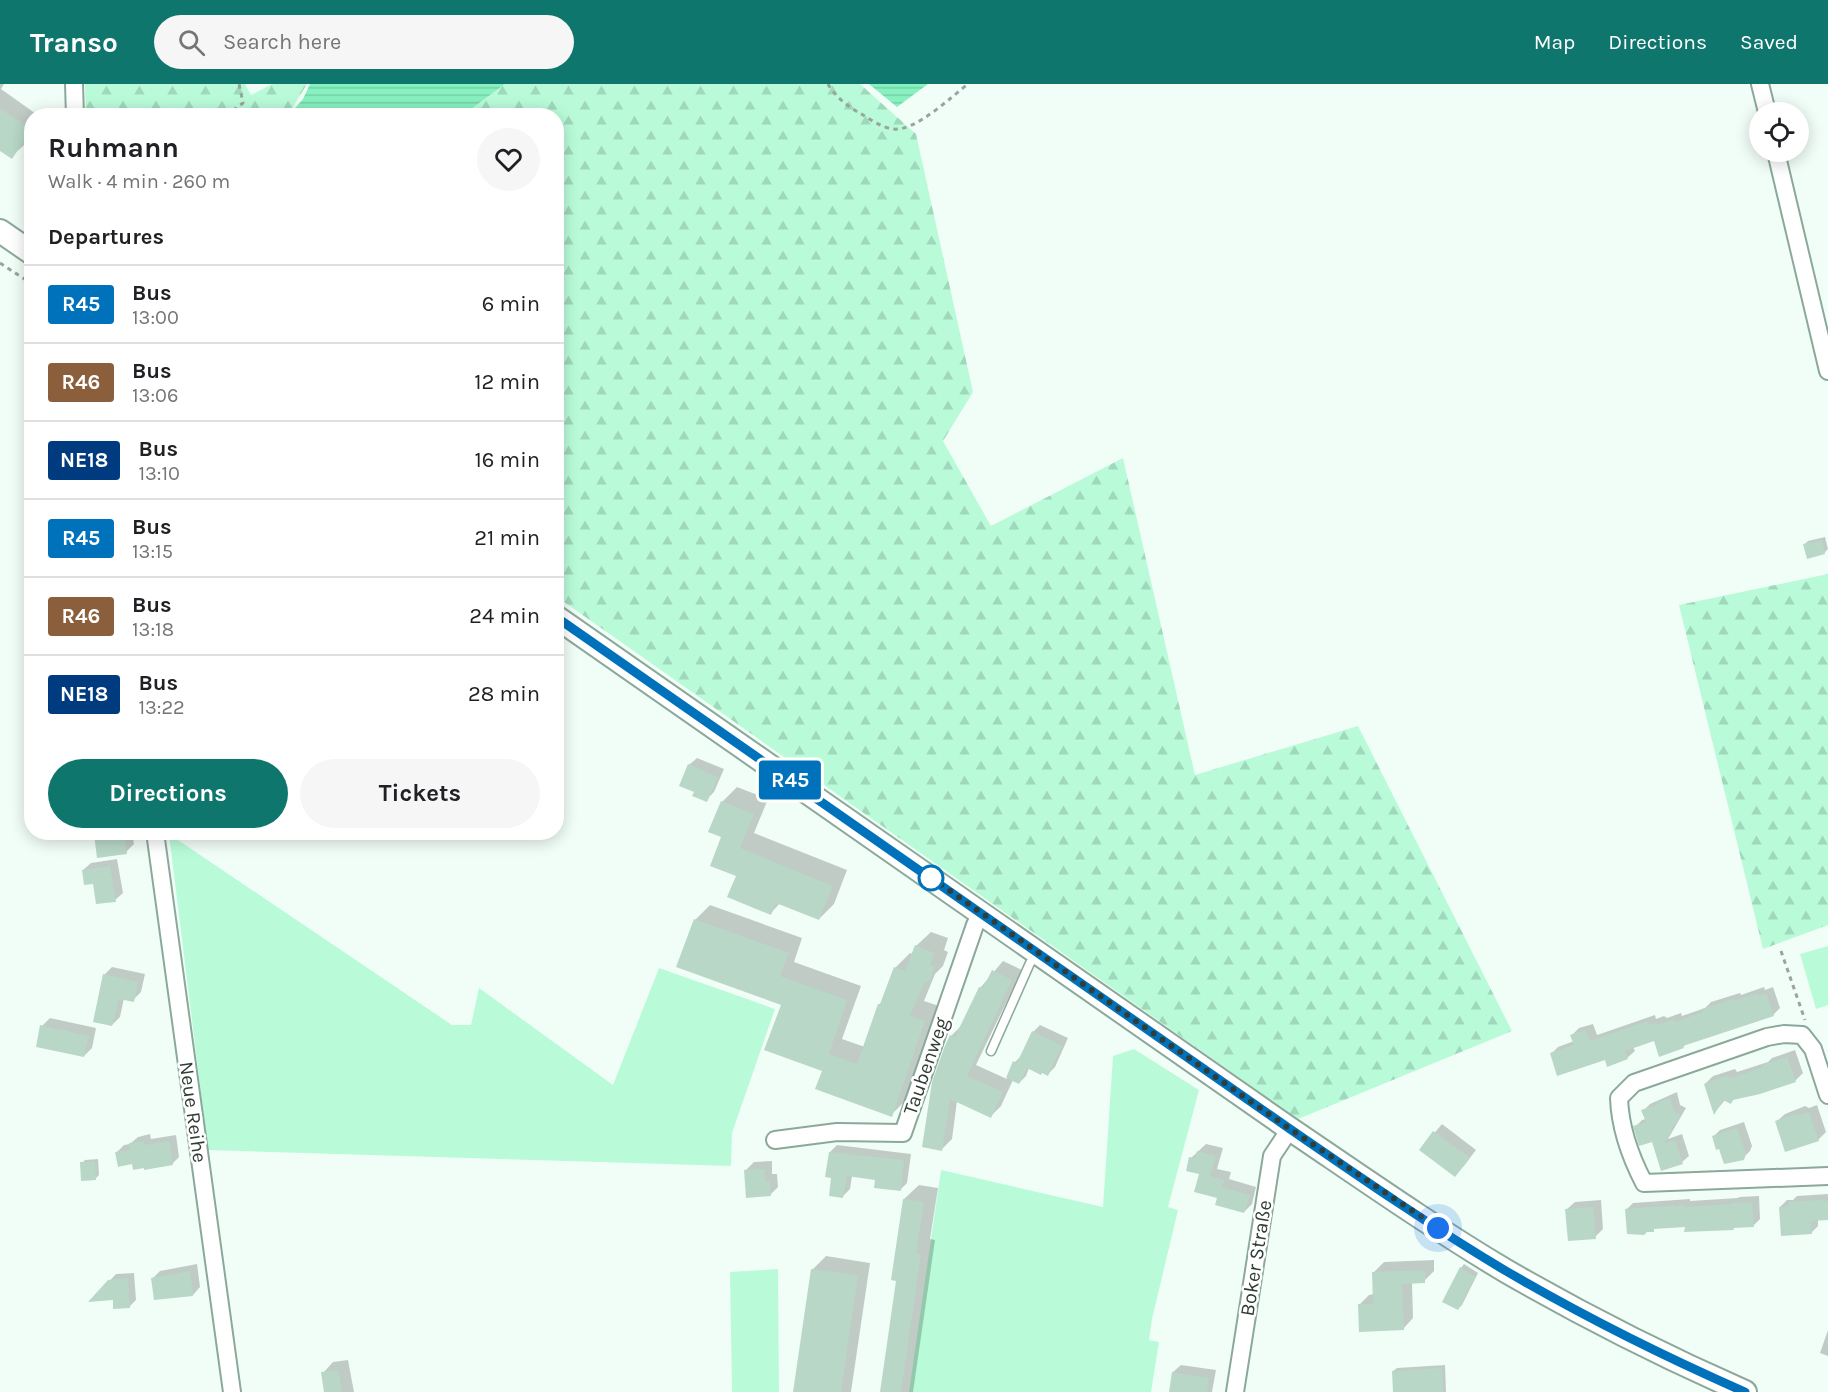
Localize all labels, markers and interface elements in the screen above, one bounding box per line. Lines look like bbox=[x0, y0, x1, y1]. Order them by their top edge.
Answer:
search box bbox=[154, 15, 574, 69]
text: Transo bbox=[30, 26, 118, 59]
icon: search bbox=[175, 26, 208, 59]
text: Search here bbox=[223, 29, 341, 55]
text: Map bbox=[1534, 30, 1575, 54]
text: Directions bbox=[1608, 30, 1707, 54]
text: Saved bbox=[1740, 30, 1798, 54]
map controls bbox=[1749, 102, 1809, 162]
button: locate bbox=[1749, 102, 1809, 162]
button: heart bbox=[477, 128, 540, 191]
text: Ruhmann bbox=[48, 131, 179, 164]
text: Walk · 4 min · 260 m bbox=[48, 170, 230, 193]
text: Departures bbox=[48, 224, 164, 250]
text: Bus bbox=[132, 280, 172, 306]
text: 6 min bbox=[482, 291, 540, 317]
text: R45 bbox=[62, 292, 100, 316]
text: 13:00 bbox=[132, 306, 179, 329]
text: Bus bbox=[132, 358, 172, 384]
text: 12 min bbox=[474, 369, 540, 395]
text: R46 bbox=[62, 370, 100, 394]
text: 13:06 bbox=[132, 384, 178, 407]
text: Bus bbox=[138, 436, 178, 462]
text: 16 min bbox=[474, 447, 540, 473]
text: NE18 bbox=[60, 448, 108, 472]
text: 13:10 bbox=[138, 462, 180, 485]
text: Bus bbox=[132, 514, 172, 540]
text: 21 min bbox=[474, 525, 540, 551]
text: R45 bbox=[62, 526, 100, 550]
text: 13:15 bbox=[132, 540, 173, 563]
text: Bus bbox=[132, 592, 172, 618]
text: 24 min bbox=[469, 603, 540, 629]
text: R46 bbox=[62, 604, 100, 628]
text: 13:18 bbox=[132, 618, 174, 641]
text: Bus bbox=[138, 670, 178, 696]
text: 28 min bbox=[468, 681, 540, 707]
text: NE18 bbox=[60, 682, 108, 706]
text: 13:22 bbox=[138, 696, 185, 719]
button: Directions bbox=[48, 759, 288, 828]
button: Tickets bbox=[300, 759, 540, 828]
line badge: R45 bbox=[756, 760, 824, 800]
text: R45 bbox=[771, 768, 809, 792]
unlabelled marker bbox=[918, 865, 944, 891]
street label: Taubenweg bbox=[899, 1014, 953, 1118]
street label: Neue Reihe bbox=[175, 1060, 211, 1164]
street label: Boker Straße bbox=[1235, 1198, 1277, 1318]
your location bbox=[1423, 1213, 1453, 1243]

